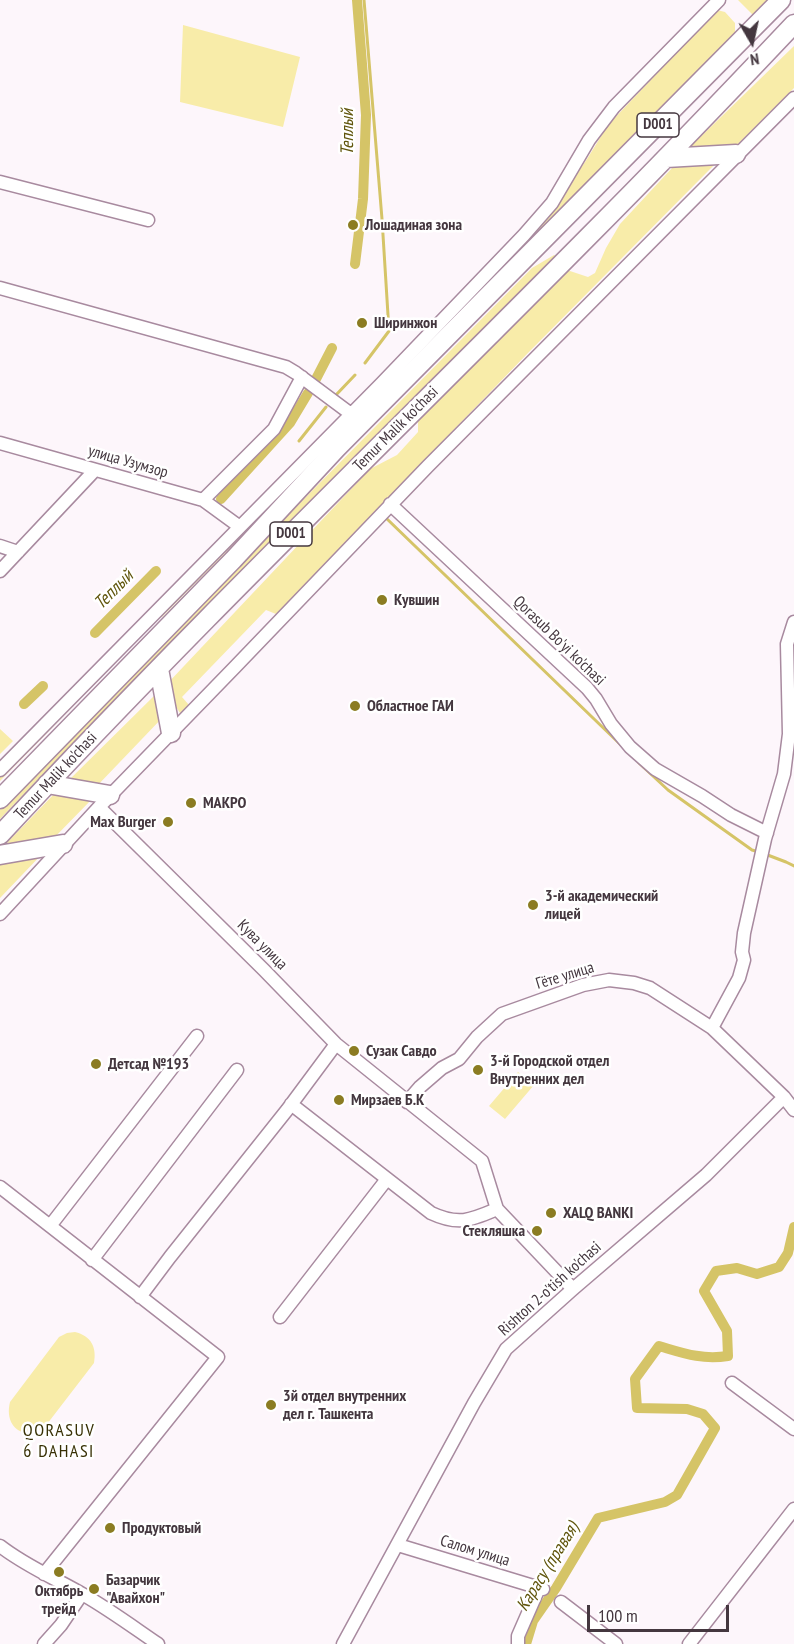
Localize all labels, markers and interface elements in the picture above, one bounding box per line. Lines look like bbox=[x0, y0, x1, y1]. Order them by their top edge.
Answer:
north arrow bbox=[722, 12, 782, 72]
text: N bbox=[749, 49, 761, 70]
water label: Теплый bbox=[337, 109, 359, 155]
road number: D001 bbox=[637, 113, 679, 137]
place label: Лошадиная зона bbox=[365, 215, 462, 235]
marker: Лошадиная зона bbox=[346, 218, 360, 232]
place label: Ширинжон bbox=[374, 313, 437, 333]
marker: Ширинжон bbox=[355, 316, 369, 330]
street label: Temur Malik ko'chasi bbox=[349, 382, 443, 476]
street label: улица Узумзор bbox=[86, 441, 170, 483]
road number: D001 bbox=[270, 522, 312, 546]
water label: Теплый bbox=[90, 566, 138, 614]
place label: Кувшин bbox=[394, 590, 439, 610]
street label: Qorasub Bo'yi ko'chasi bbox=[509, 592, 609, 690]
marker: Кувшин bbox=[375, 593, 389, 607]
place label: Областное ГАИ bbox=[367, 696, 454, 716]
marker: Областное ГАИ bbox=[348, 699, 362, 713]
street label: Temur Malik ko'chasi bbox=[11, 728, 101, 824]
place label: МАКРО bbox=[203, 793, 246, 813]
marker: МАКРО bbox=[184, 796, 198, 810]
place label: Max Burger bbox=[90, 812, 156, 832]
marker: Max Burger bbox=[161, 815, 175, 829]
place label: 3-й академический лицей bbox=[545, 886, 658, 924]
marker: 3-й академический лицей bbox=[526, 898, 540, 912]
street label: Кува улица bbox=[233, 916, 291, 974]
street label: Гёте улица bbox=[534, 958, 596, 994]
place label: Сузак Савдо bbox=[366, 1041, 437, 1061]
marker: Сузак Савдо bbox=[347, 1044, 361, 1058]
place label: 3-й Городской отдел Внутренних дел bbox=[490, 1051, 609, 1089]
place label: Детсад №193 bbox=[108, 1054, 189, 1074]
marker: Детсад №193 bbox=[89, 1057, 103, 1071]
marker: 3-й Городской отдел Внутренних дел bbox=[471, 1063, 485, 1077]
place label: Мирзаев Б.К bbox=[351, 1090, 424, 1110]
marker: Мирзаев Б.К bbox=[332, 1093, 346, 1107]
place label: XALQ BANKI bbox=[563, 1203, 633, 1223]
marker: XALQ BANKI bbox=[544, 1206, 558, 1220]
place label: Стекляшка bbox=[462, 1221, 525, 1241]
marker: Стекляшка bbox=[530, 1224, 544, 1238]
street label: Rishton 2-o'tish ko'chasi bbox=[495, 1238, 605, 1340]
place label: 3й отдел внутренних дел г. Ташкента bbox=[283, 1386, 406, 1424]
marker: 3й отдел внутренних дел г. Ташкента bbox=[264, 1398, 278, 1412]
district label: QORASUV 6 DAHASI bbox=[23, 1420, 95, 1462]
place label: Продуктовый bbox=[122, 1518, 201, 1538]
water label: Карасу (правая) bbox=[512, 1519, 584, 1615]
marker: Продуктовый bbox=[103, 1521, 117, 1535]
street label: Салом улица bbox=[438, 1531, 512, 1571]
marker: Октябрь трейд bbox=[52, 1565, 66, 1579]
place label: Базарчик "Авайхон" bbox=[106, 1570, 165, 1608]
place label: Октябрь трейд bbox=[35, 1581, 83, 1619]
marker: Базарчик "Авайхон" bbox=[87, 1582, 101, 1596]
scale bar bbox=[590, 1593, 732, 1631]
text: 100 m bbox=[598, 1604, 638, 1627]

